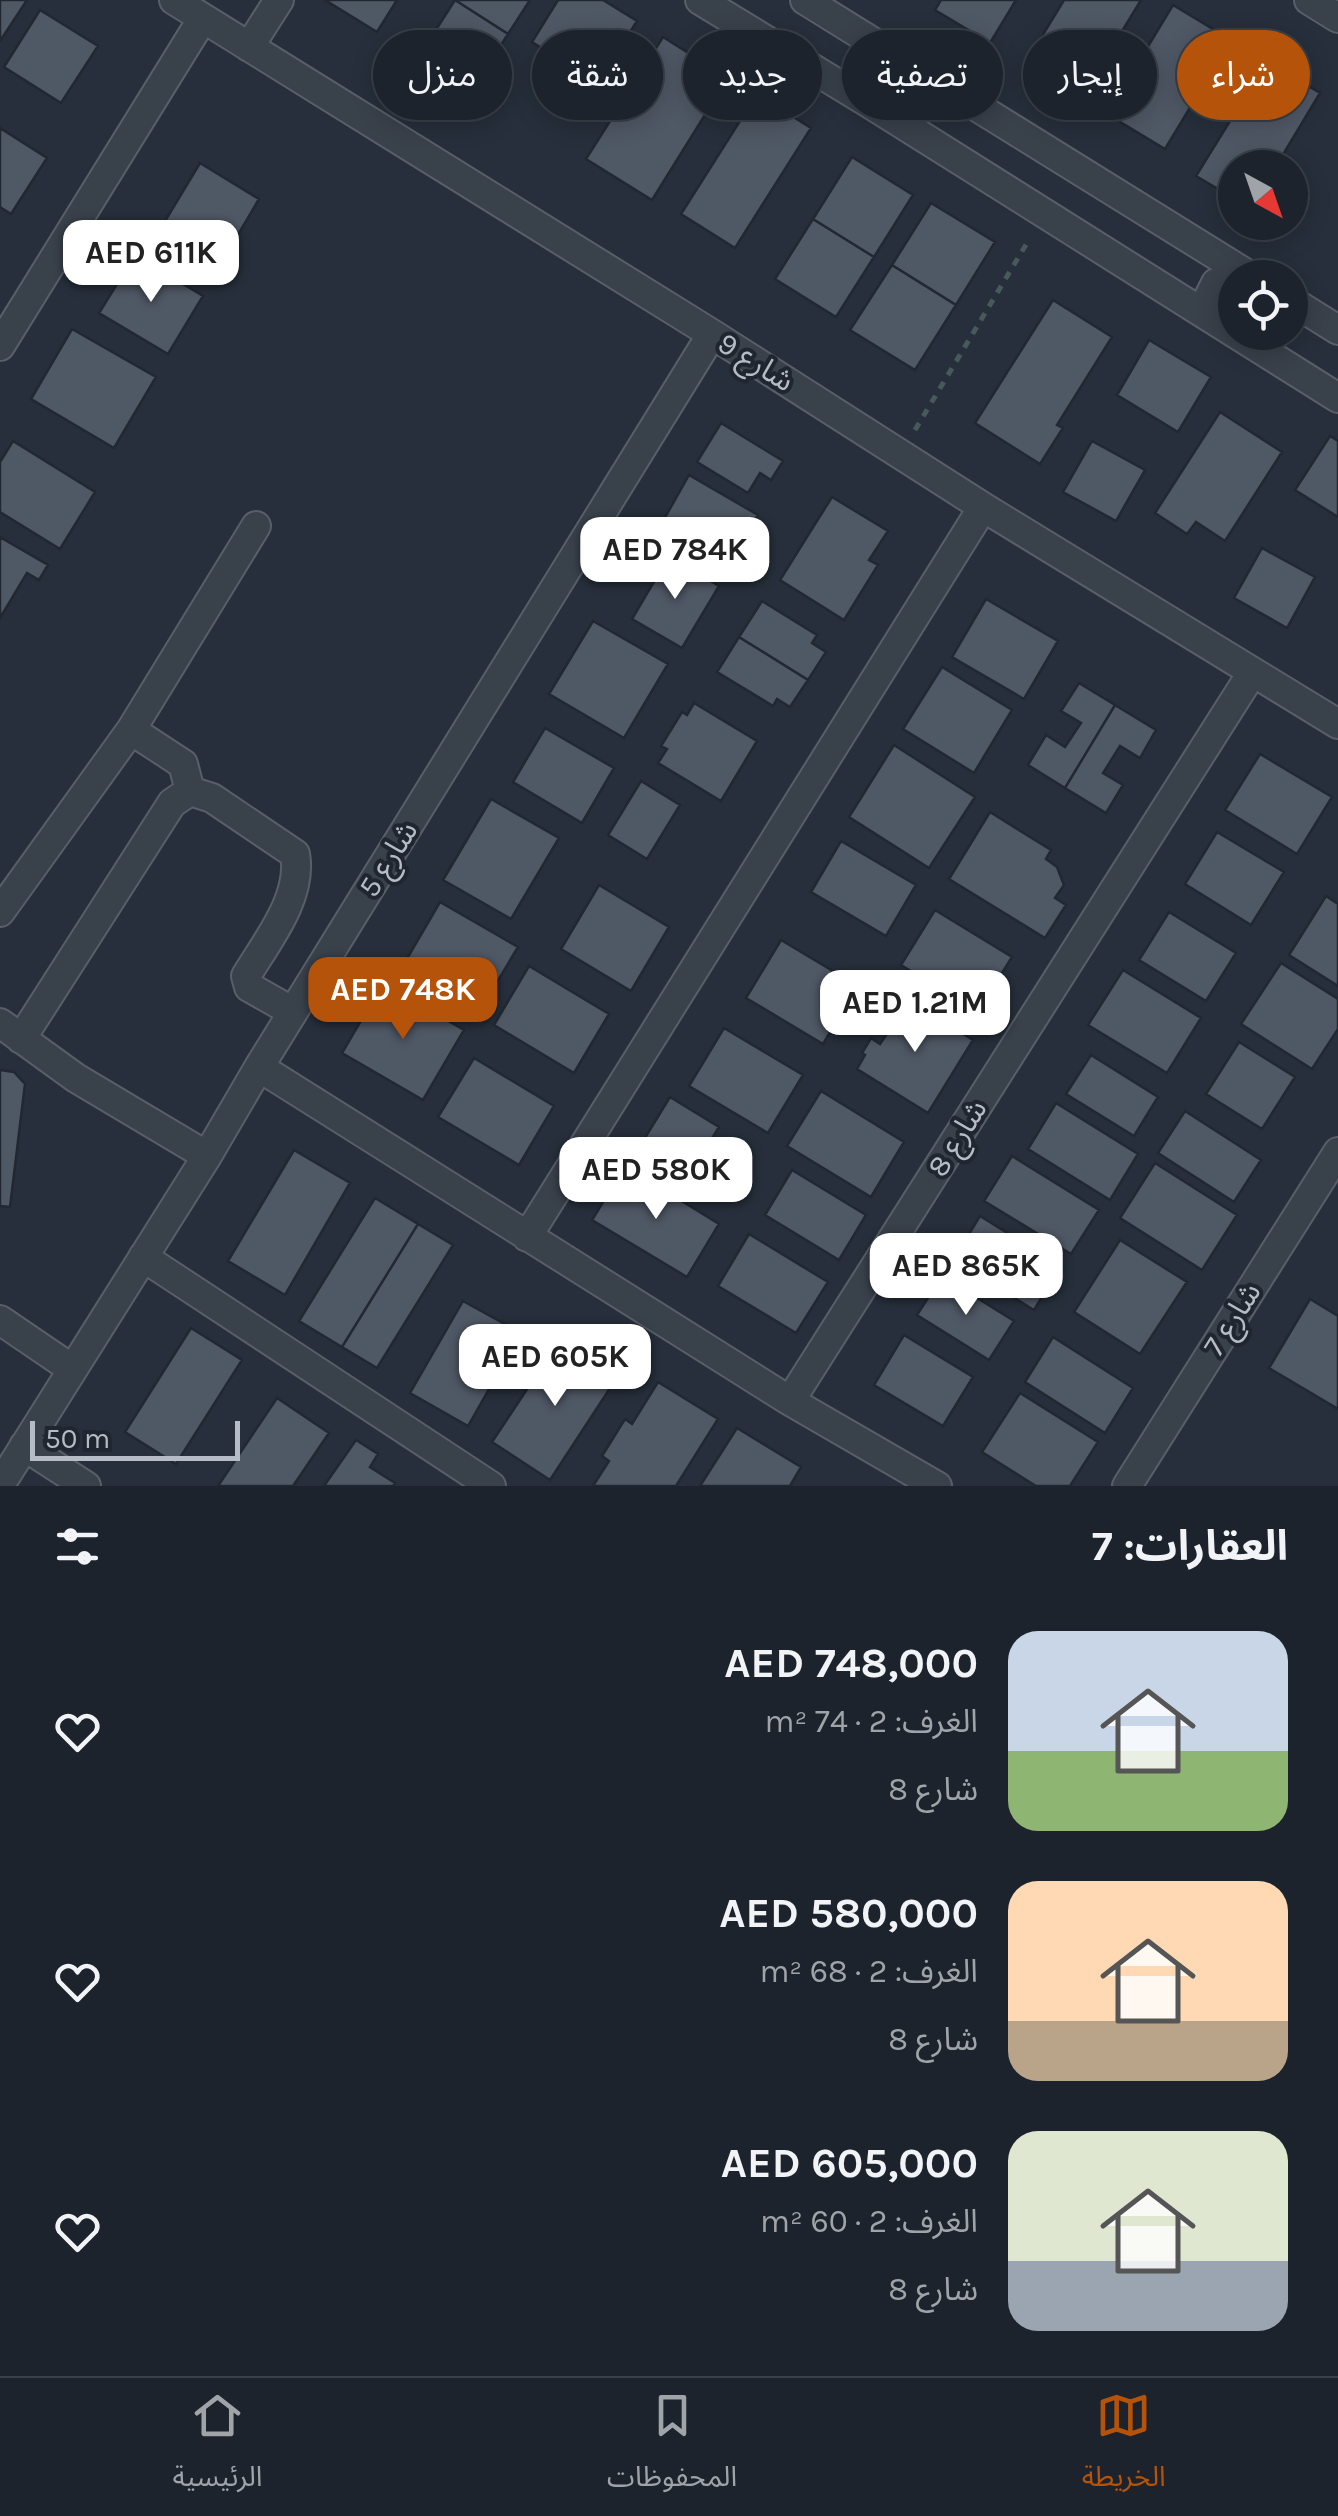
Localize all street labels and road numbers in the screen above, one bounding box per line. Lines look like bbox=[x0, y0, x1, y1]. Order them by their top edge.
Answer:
street label: شارع 9 bbox=[709, 325, 801, 403]
street label: شارع 5 bbox=[351, 814, 429, 906]
street label: شارع 8 bbox=[919, 1093, 998, 1185]
street label: شارع 7 bbox=[1196, 1276, 1272, 1364]

